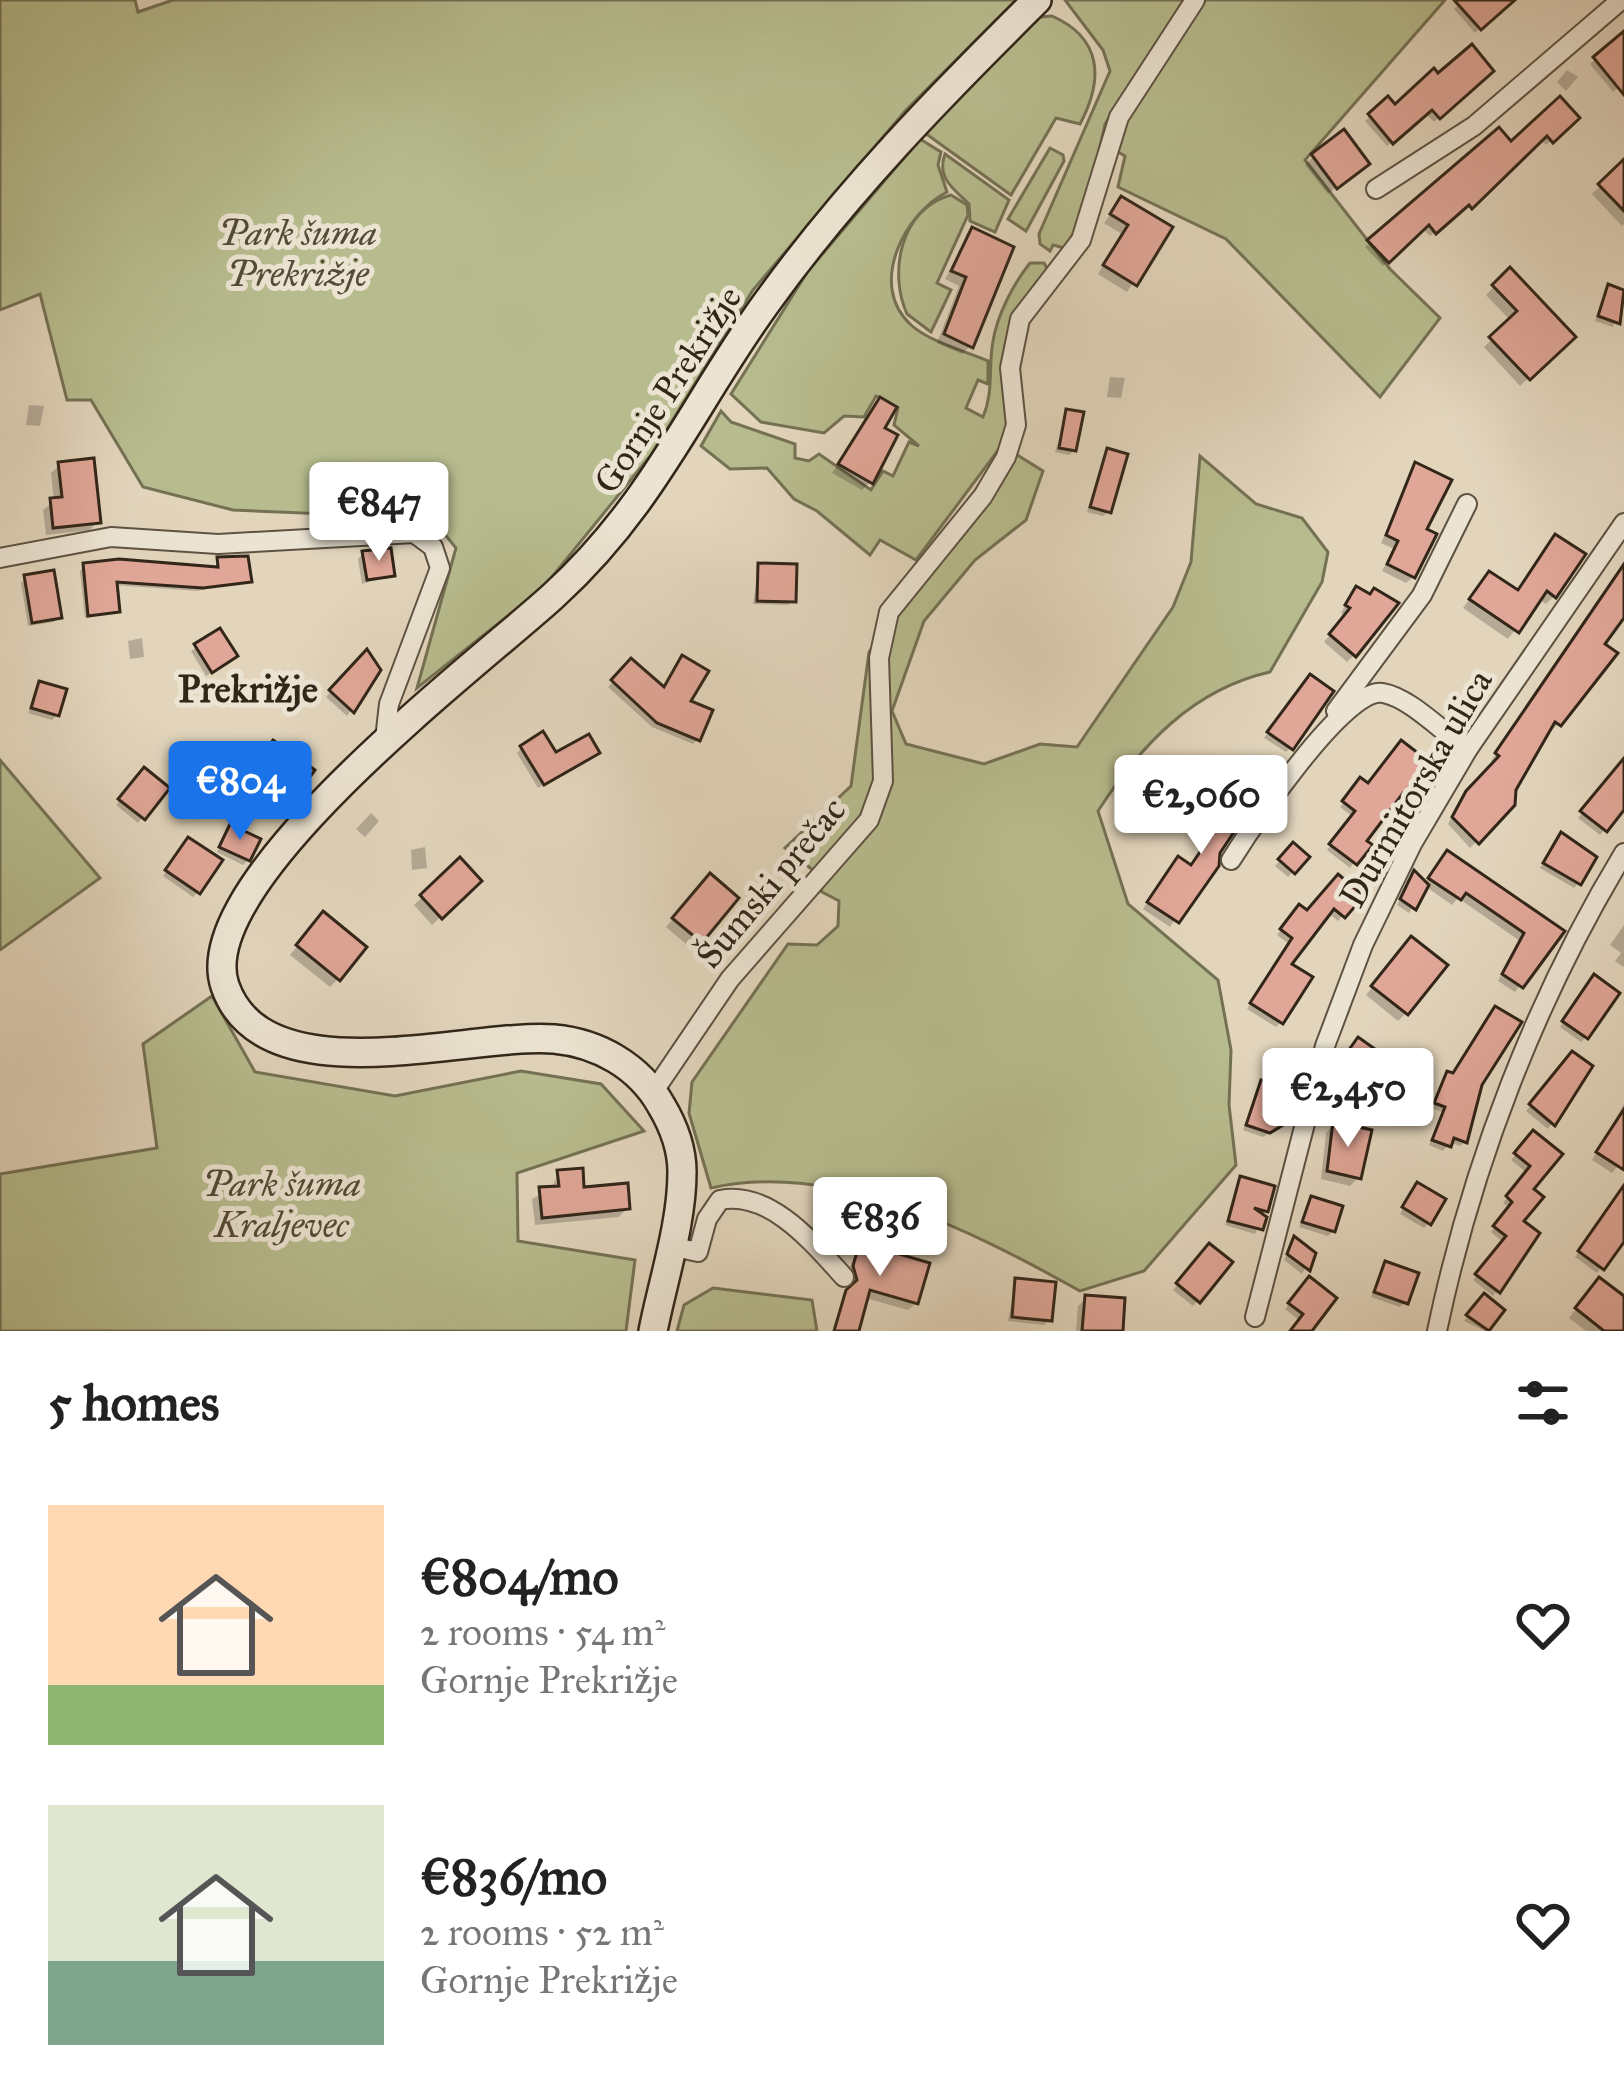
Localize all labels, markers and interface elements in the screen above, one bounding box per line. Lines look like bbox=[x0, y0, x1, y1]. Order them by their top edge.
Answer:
park label: Park šuma Prekrižje bbox=[219, 211, 377, 296]
street label: Gornje Prekrižje bbox=[585, 278, 751, 501]
pin: €847 bbox=[308, 462, 450, 564]
text: €847 bbox=[336, 477, 422, 525]
street label: Durmitorska ulica bbox=[1330, 661, 1502, 915]
district label: Prekrižje bbox=[178, 665, 318, 713]
pin: €804 bbox=[169, 741, 311, 843]
pin: €2,060 bbox=[1103, 755, 1299, 857]
text: €804 bbox=[196, 756, 284, 804]
text: €2,060 bbox=[1141, 770, 1261, 818]
street label: Šumski prečac bbox=[687, 788, 855, 977]
pin: €2,450 bbox=[1250, 1048, 1446, 1150]
text: €2,450 bbox=[1289, 1063, 1407, 1111]
park label: Park šuma Kraljevec bbox=[203, 1162, 361, 1247]
pin: €836 bbox=[809, 1177, 951, 1279]
text: €836 bbox=[840, 1192, 920, 1240]
icon: filters bbox=[1510, 1370, 1576, 1436]
text: 5 homes bbox=[48, 1372, 219, 1434]
text: €804/mo bbox=[420, 1546, 619, 1608]
icon: home bbox=[144, 1553, 288, 1697]
icon: heart bbox=[1510, 1592, 1576, 1658]
text: 2 rooms · 54 m² bbox=[420, 1608, 665, 1656]
text: Gornje Prekrižje bbox=[420, 1656, 678, 1704]
text: €836/mo bbox=[420, 1846, 607, 1908]
icon: home bbox=[144, 1853, 288, 1997]
icon: heart bbox=[1510, 1892, 1576, 1958]
text: 2 rooms · 52 m² bbox=[420, 1908, 664, 1956]
text: Gornje Prekrižje bbox=[420, 1956, 678, 2004]

